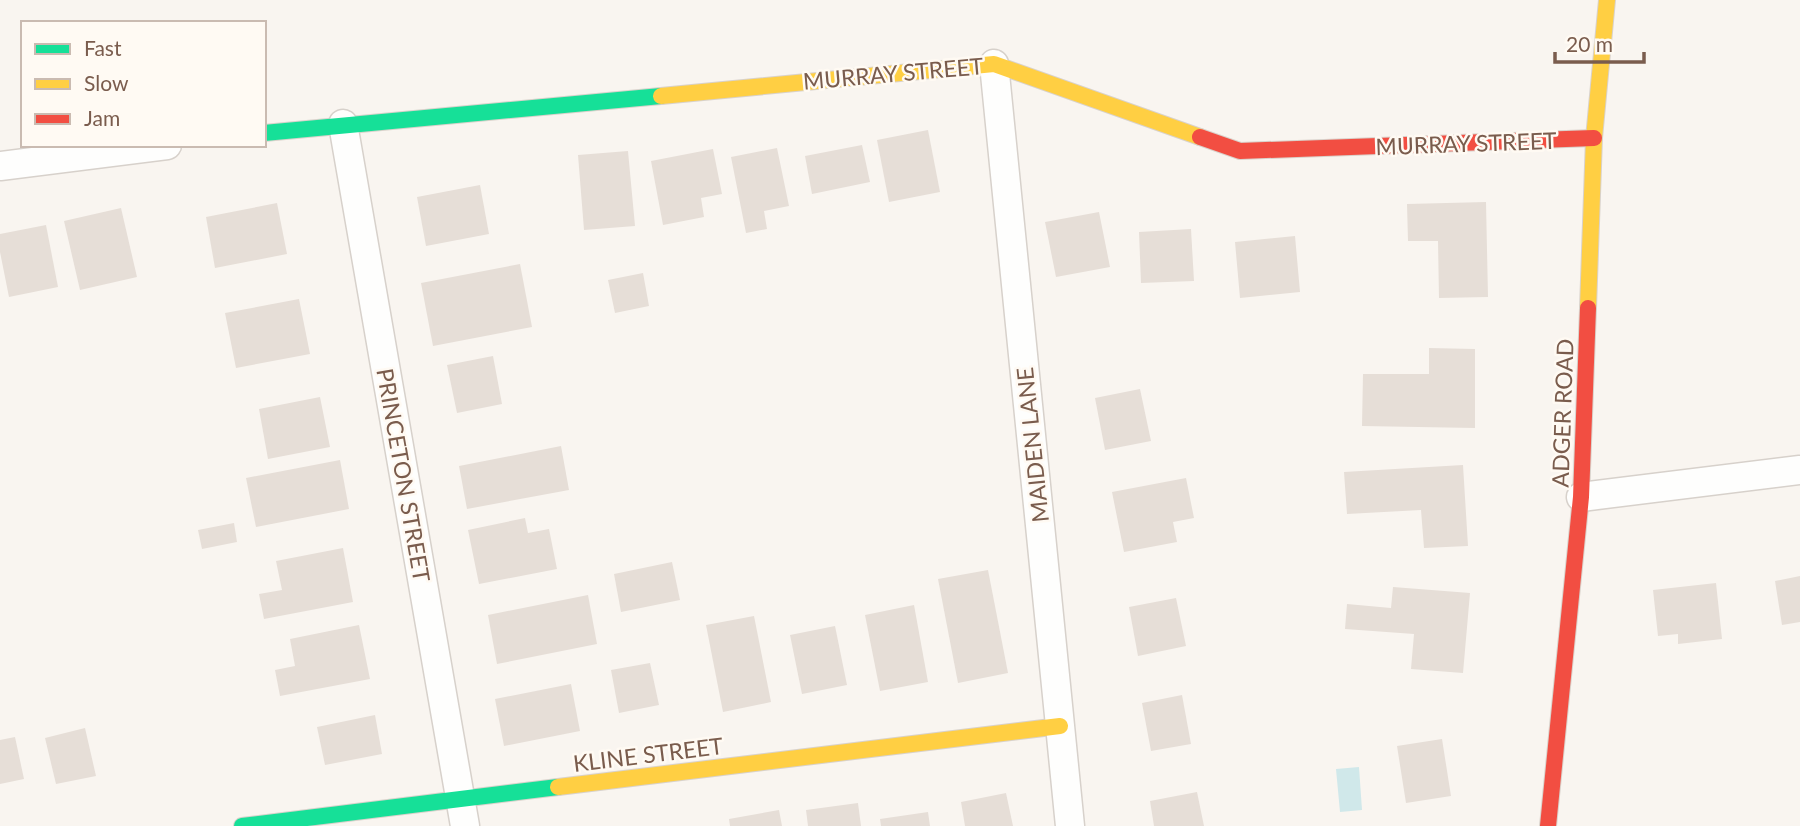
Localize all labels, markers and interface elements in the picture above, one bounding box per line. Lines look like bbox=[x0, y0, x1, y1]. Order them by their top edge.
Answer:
legend bbox=[21, 21, 266, 147]
scale bar bbox=[1555, 21, 1644, 65]
text: 20 m bbox=[1566, 31, 1613, 56]
text: Fast bbox=[84, 35, 122, 60]
street label: MURRAY STREET bbox=[802, 51, 985, 95]
text: Slow bbox=[84, 70, 129, 95]
text: Jam bbox=[84, 105, 120, 130]
street label: MURRAY STREET bbox=[1375, 126, 1557, 160]
street label: ADGER ROAD bbox=[1545, 338, 1579, 488]
street label: PRINCETON STREET bbox=[371, 366, 437, 584]
street label: MAIDEN LANE bbox=[1010, 366, 1054, 524]
street label: KLINE STREET bbox=[571, 731, 725, 777]

